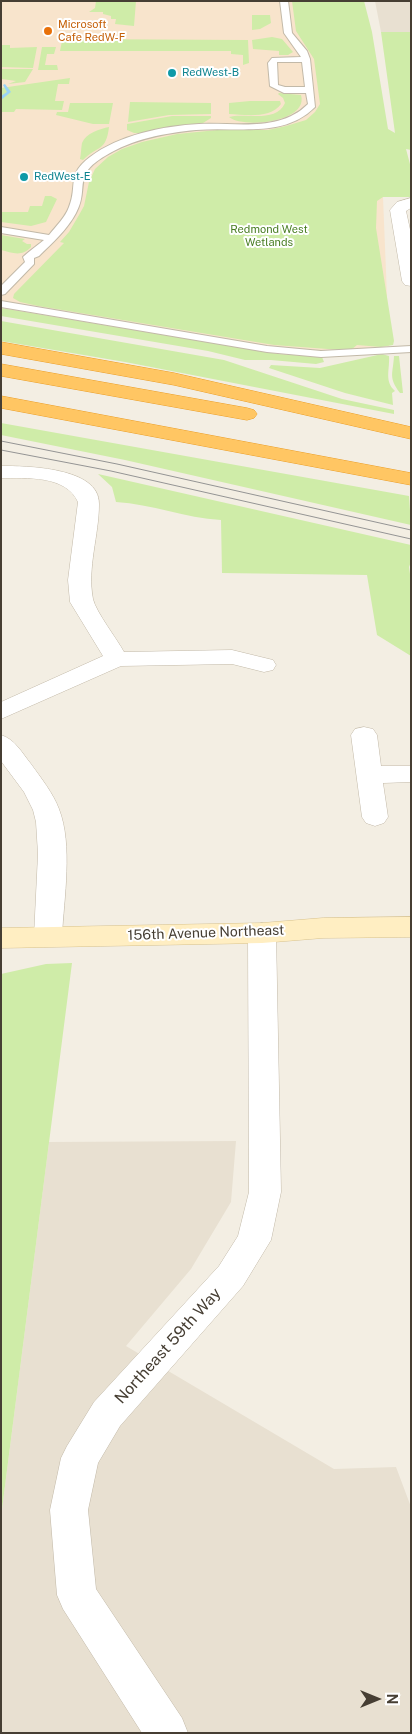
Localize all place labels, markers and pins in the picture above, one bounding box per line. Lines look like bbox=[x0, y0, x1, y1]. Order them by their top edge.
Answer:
place label: Microsoft Cafe RedW-F bbox=[58, 18, 125, 44]
marker: Microsoft Cafe RedW-F bbox=[42, 25, 54, 37]
place label: RedWest-B bbox=[182, 66, 239, 80]
marker: RedWest-B bbox=[166, 67, 178, 79]
place label: RedWest-E bbox=[34, 170, 91, 184]
marker: RedWest-E bbox=[18, 171, 30, 183]

